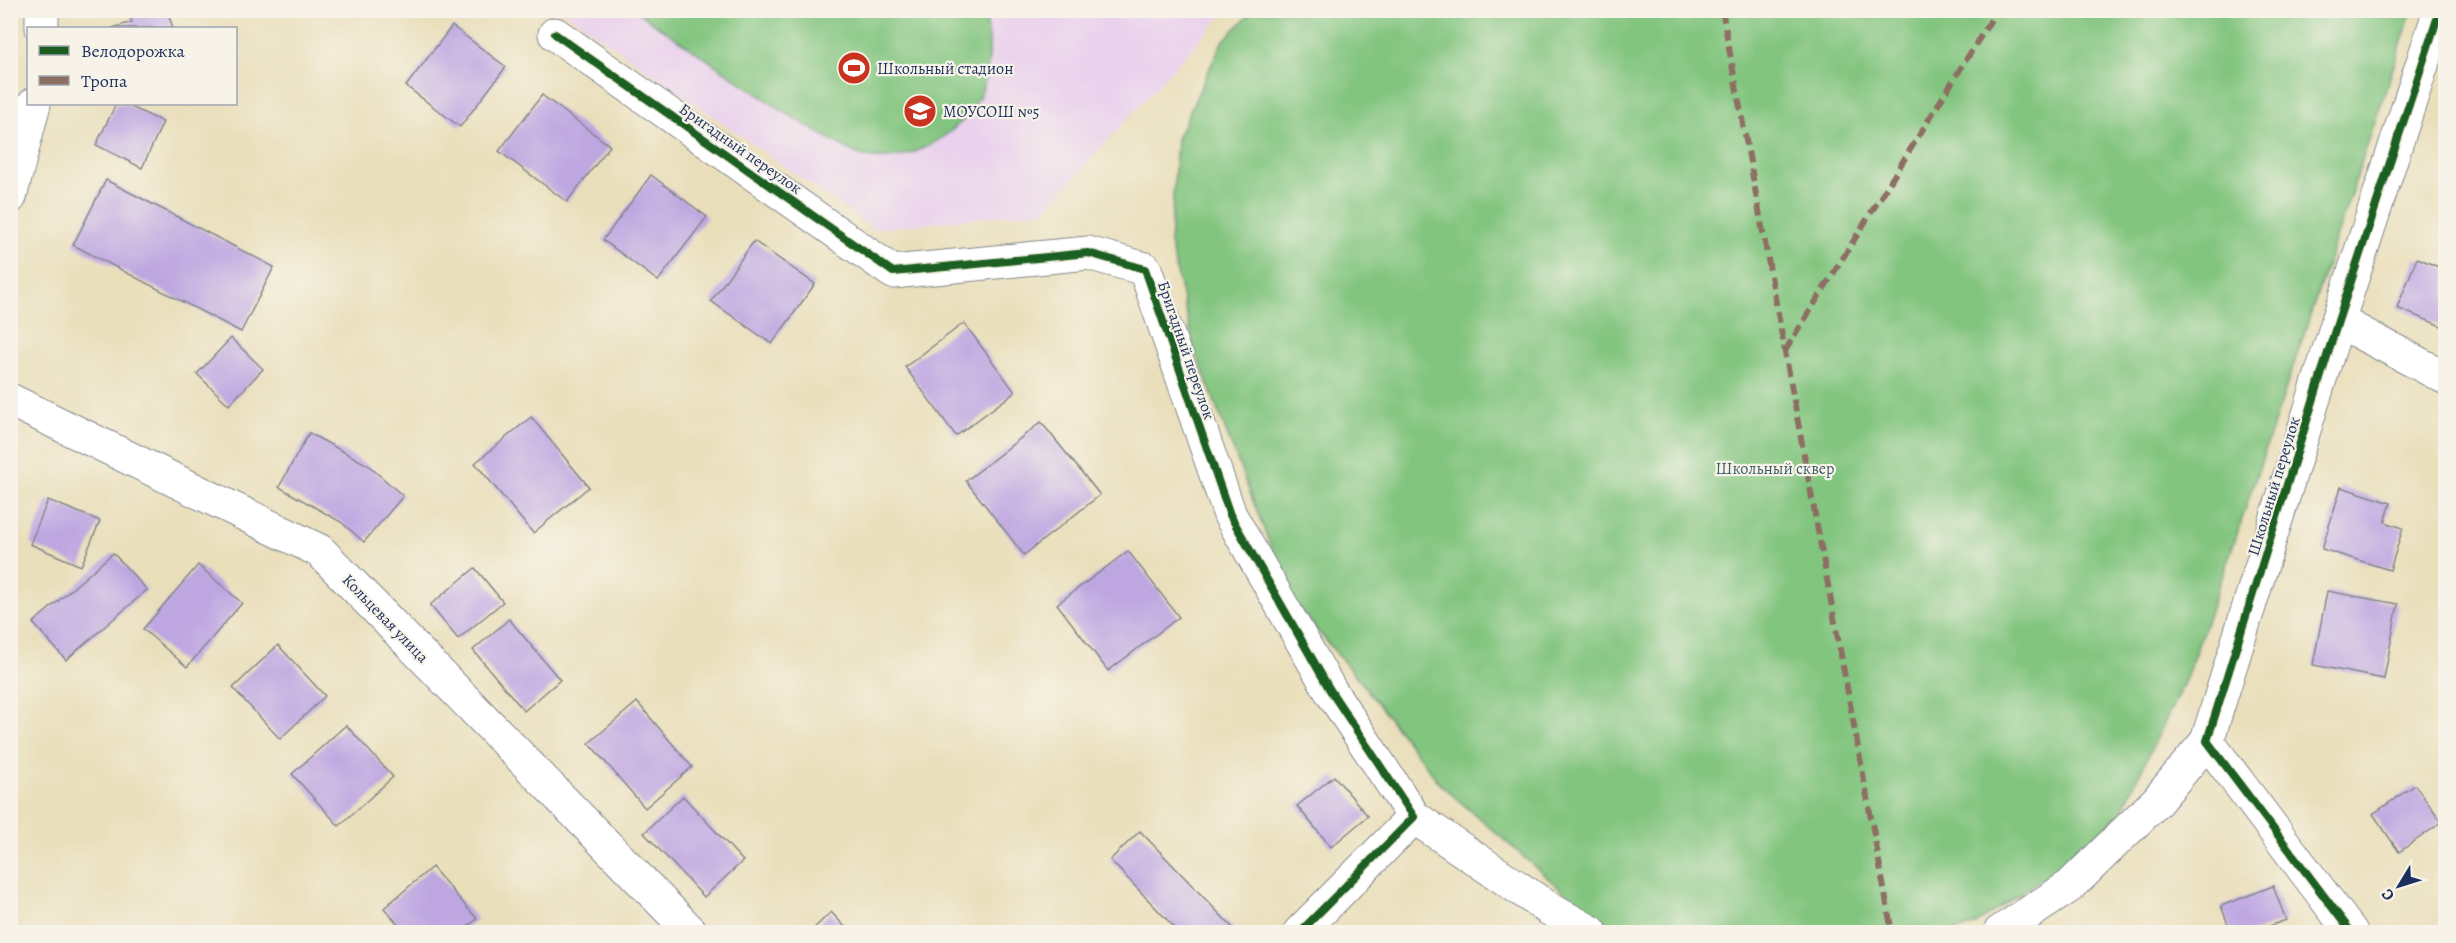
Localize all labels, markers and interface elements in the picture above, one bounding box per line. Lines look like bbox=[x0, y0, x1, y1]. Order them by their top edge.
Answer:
legend bbox=[27, 27, 237, 105]
text: Велодорожка bbox=[81, 39, 186, 63]
sports icon: Школьный стадион bbox=[836, 50, 872, 86]
place label: Школьный стадион bbox=[877, 58, 1013, 80]
text: Тропа bbox=[81, 69, 128, 93]
school or university icon: МОУСОШ №5 bbox=[902, 93, 938, 129]
street label: Бригадный переулок bbox=[675, 98, 806, 200]
place label: МОУСОШ №5 bbox=[943, 101, 1040, 123]
street label: Бригадный переулок bbox=[1152, 278, 1220, 423]
street label: Школьный переулок bbox=[2242, 414, 2306, 558]
park label: Школьный сквер bbox=[1716, 458, 1834, 480]
street label: Кольцевая улица bbox=[337, 569, 434, 668]
north arrow bbox=[2369, 856, 2429, 916]
text: С bbox=[2376, 884, 2400, 905]

